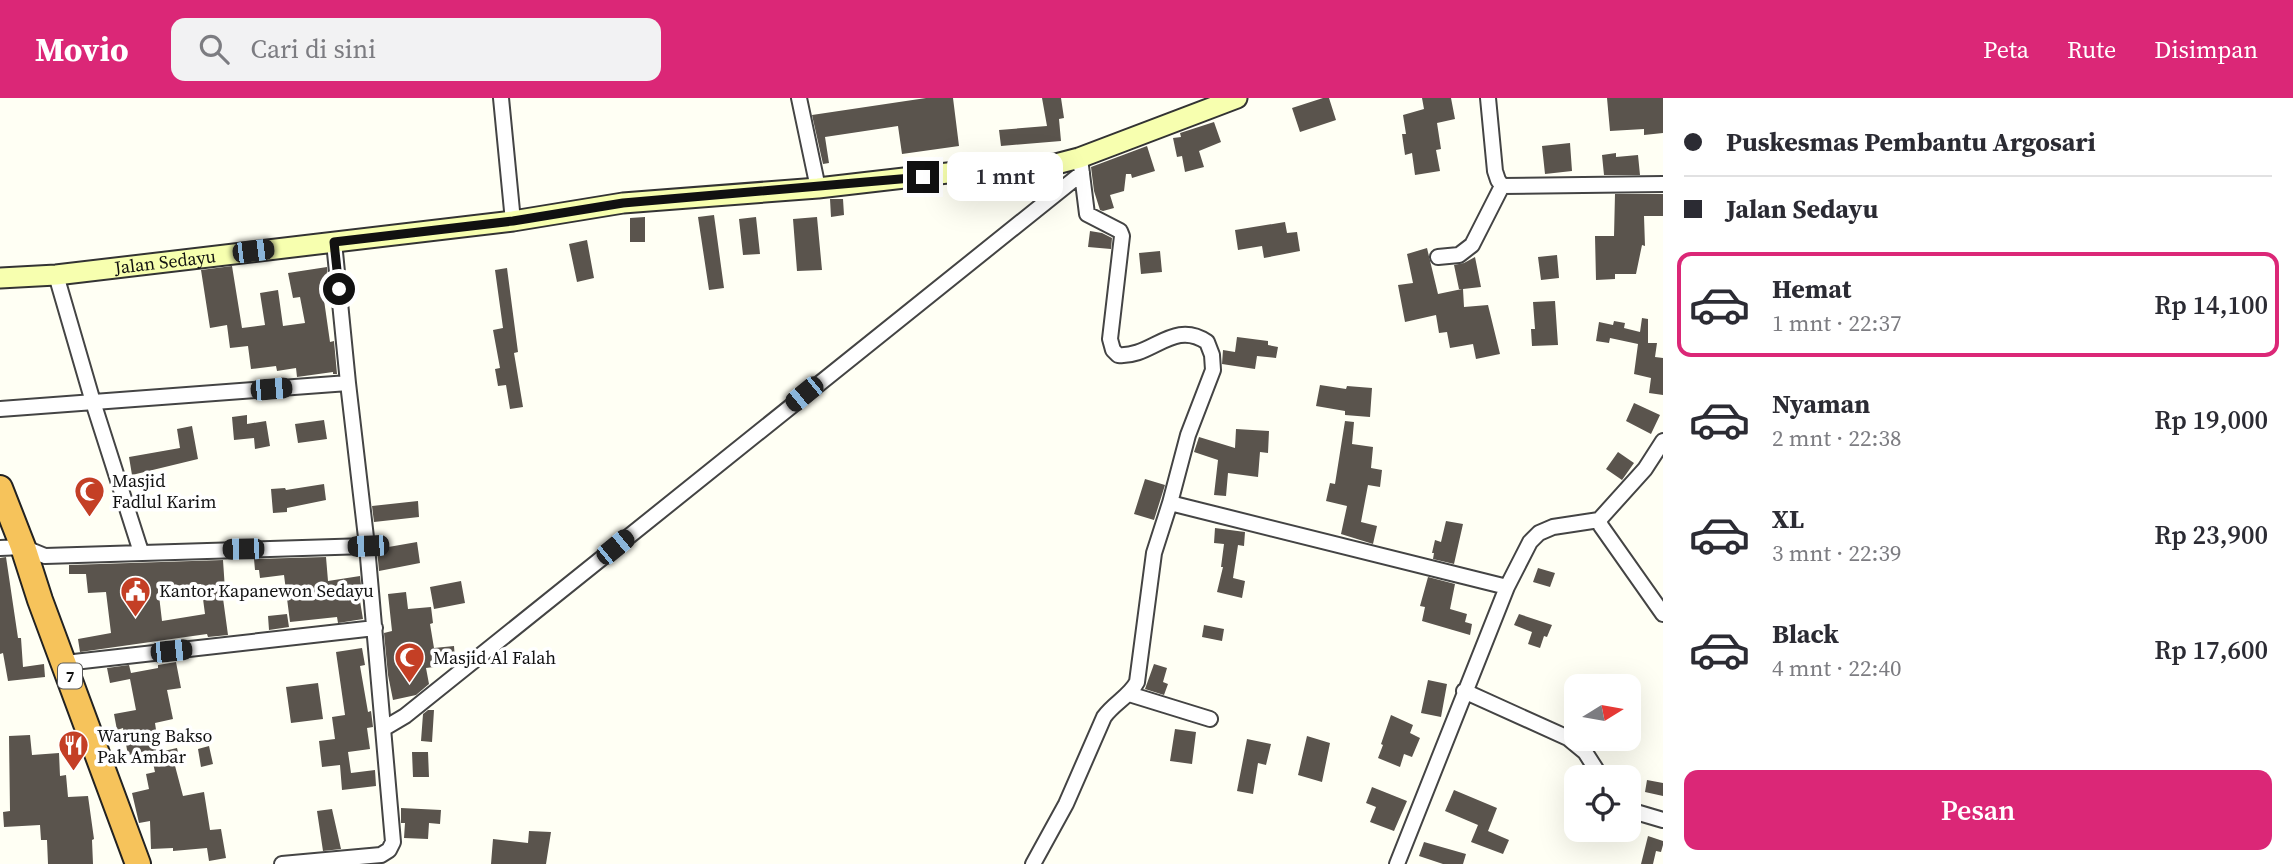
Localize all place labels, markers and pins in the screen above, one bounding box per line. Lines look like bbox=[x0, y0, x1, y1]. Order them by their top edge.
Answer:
place label: Masjid Fadlul Karim bbox=[112, 468, 216, 514]
mosque icon: Masjid Fadlul Karim bbox=[72, 474, 106, 518]
public building icon: Kantor Kapanewon Sedayu bbox=[119, 574, 153, 618]
place label: Kantor Kapanewon Sedayu bbox=[159, 578, 374, 603]
mosque icon: Masjid Al Falah bbox=[393, 641, 427, 685]
place label: Masjid Al Falah bbox=[433, 645, 556, 670]
place label: Warung Bakso Pak Ambar bbox=[97, 723, 213, 769]
restaurant icon: Warung Bakso Pak Ambar bbox=[57, 729, 91, 773]

